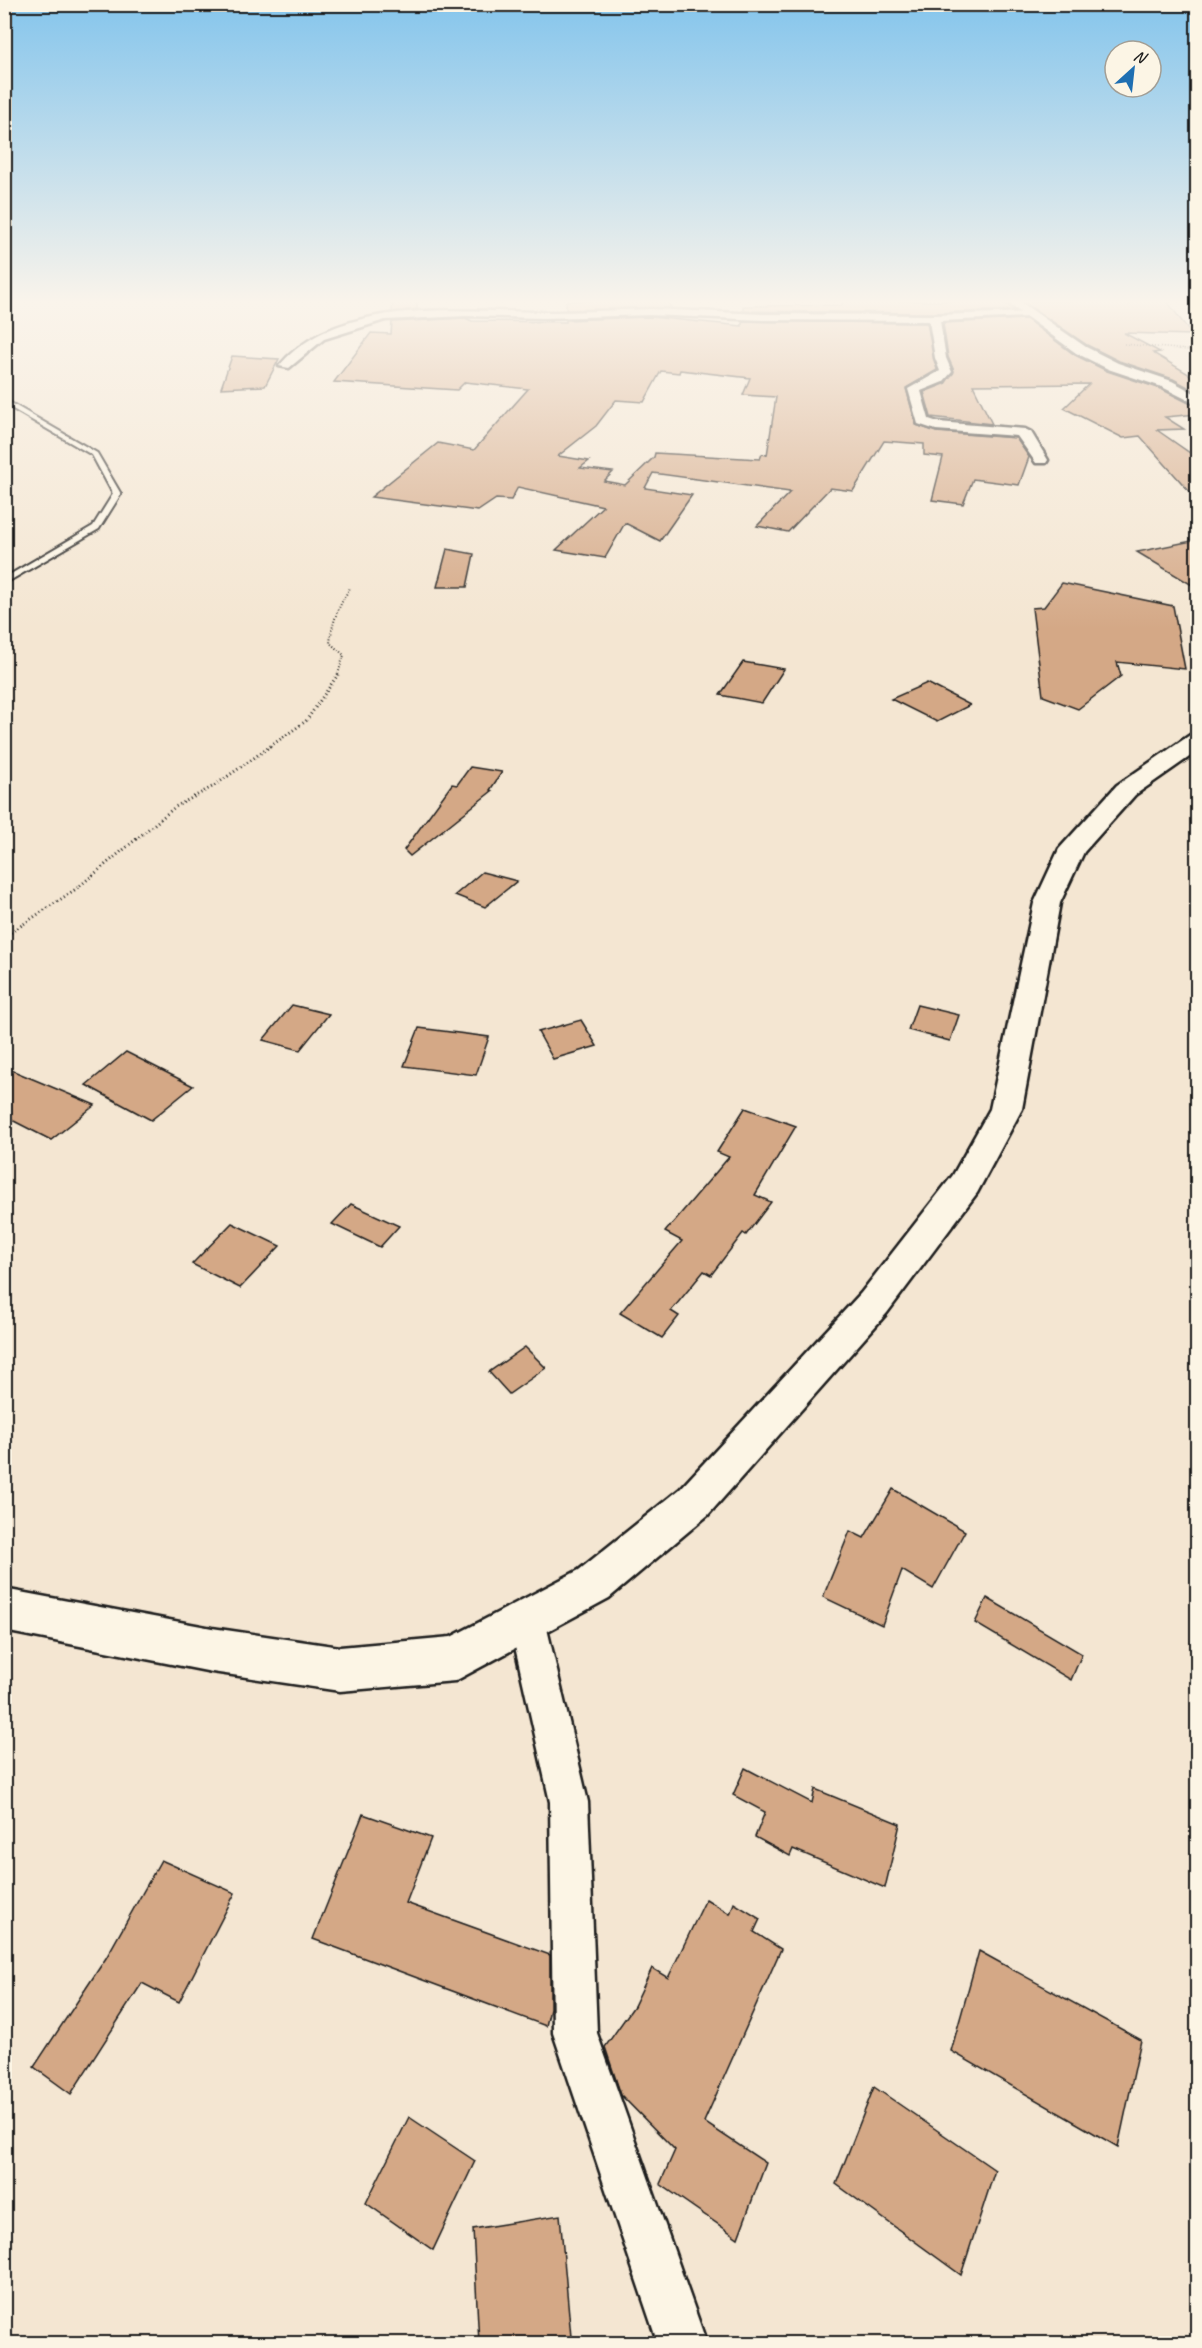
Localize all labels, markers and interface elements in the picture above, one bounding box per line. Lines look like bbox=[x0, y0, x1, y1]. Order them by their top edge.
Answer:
north arrow bbox=[1103, 39, 1163, 99]
text: N bbox=[1130, 45, 1151, 69]

